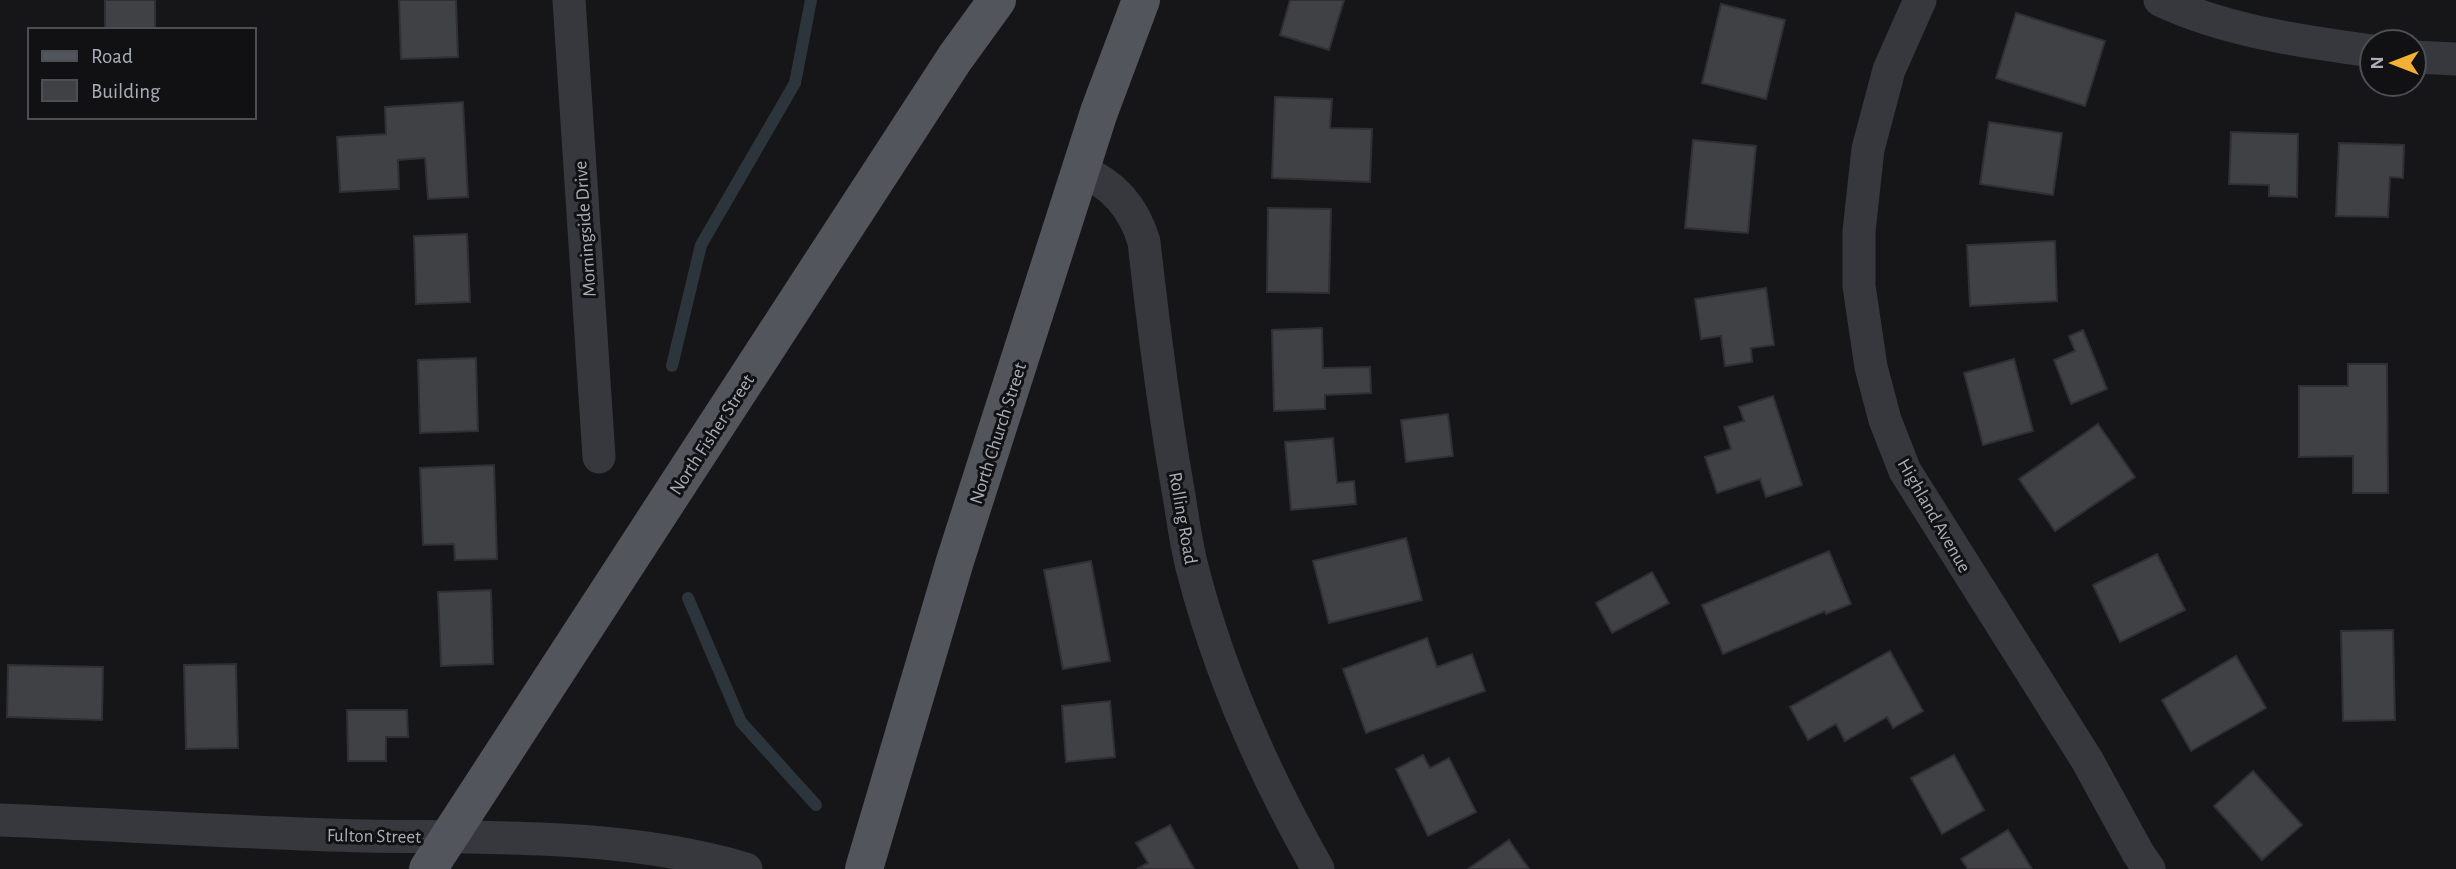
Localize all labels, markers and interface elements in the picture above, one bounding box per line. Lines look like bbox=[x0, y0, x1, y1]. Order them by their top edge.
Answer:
legend bbox=[28, 28, 256, 119]
north arrow bbox=[2358, 28, 2428, 98]
text: Road bbox=[91, 46, 133, 67]
text: N bbox=[2368, 56, 2387, 70]
text: Building bbox=[91, 81, 161, 102]
street label: Morningside Drive bbox=[571, 160, 600, 298]
street label: North Church Street bbox=[967, 360, 1030, 506]
street label: North Fisher Street bbox=[666, 371, 758, 498]
street label: Highland Avenue bbox=[1893, 455, 1974, 576]
street label: Rolling Road bbox=[1165, 471, 1200, 566]
street label: Fulton Street bbox=[327, 826, 421, 847]

